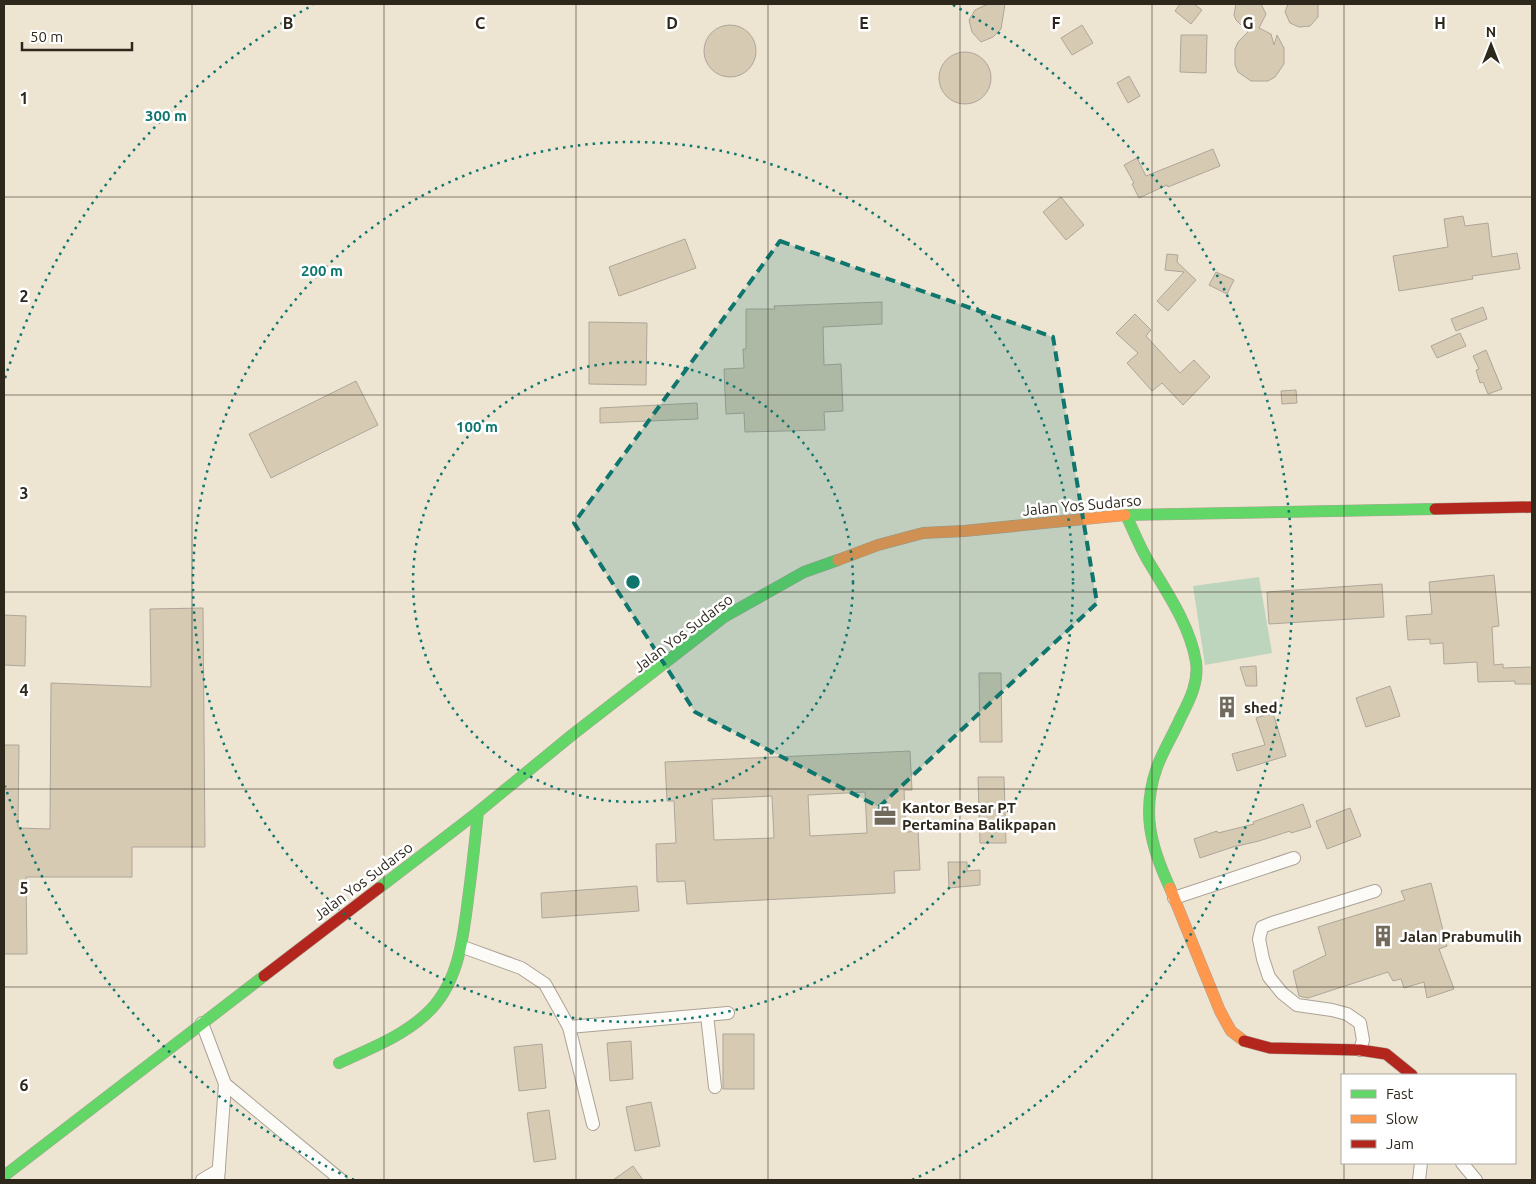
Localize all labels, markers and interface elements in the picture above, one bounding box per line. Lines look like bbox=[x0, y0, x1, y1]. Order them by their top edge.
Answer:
text: B bbox=[283, 14, 293, 32]
text: C bbox=[475, 14, 485, 32]
text: D bbox=[666, 14, 678, 32]
text: E bbox=[859, 14, 869, 32]
text: F bbox=[1052, 14, 1061, 32]
text: G bbox=[1242, 14, 1254, 32]
text: H bbox=[1434, 14, 1446, 32]
scale bar bbox=[22, 20, 132, 52]
north arrow bbox=[1466, 20, 1516, 70]
text: N bbox=[1486, 24, 1496, 40]
text: 50 m bbox=[30, 28, 63, 45]
text: 1 bbox=[19, 89, 29, 107]
text: 300 m bbox=[145, 107, 187, 124]
text: 200 m bbox=[301, 262, 343, 279]
text: 2 bbox=[19, 287, 29, 305]
text: 100 m bbox=[456, 418, 498, 435]
text: 3 bbox=[19, 484, 29, 502]
street label: Jalan Yos Sudarso bbox=[1022, 491, 1142, 519]
centre of rings bbox=[624, 573, 642, 591]
street label: Jalan Yos Sudarso bbox=[630, 590, 736, 676]
text: 4 bbox=[19, 681, 29, 699]
building icon: shed bbox=[1214, 694, 1240, 720]
place label: shed bbox=[1244, 699, 1277, 716]
place label: Kantor Besar PT Pertamina Balikpapan bbox=[902, 799, 1056, 833]
office icon: Kantor Besar PT Pertamina Balikpapan bbox=[872, 803, 898, 829]
street label: Jalan Yos Sudarso bbox=[310, 838, 416, 924]
text: 5 bbox=[19, 879, 29, 897]
building icon: Jalan Prabumulih bbox=[1370, 923, 1396, 949]
place label: Jalan Prabumulih bbox=[1400, 928, 1522, 945]
legend bbox=[1341, 1074, 1516, 1164]
text: 6 bbox=[19, 1076, 29, 1094]
text: Fast bbox=[1386, 1085, 1414, 1102]
text: Slow bbox=[1386, 1110, 1419, 1127]
text: Jam bbox=[1386, 1135, 1414, 1152]

